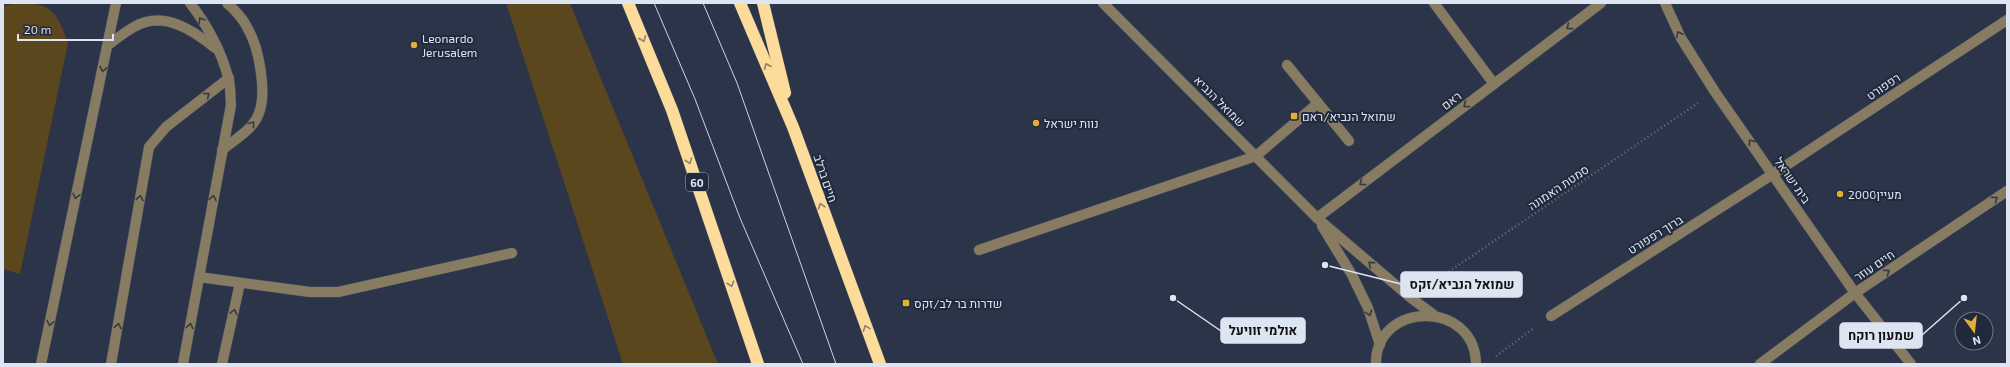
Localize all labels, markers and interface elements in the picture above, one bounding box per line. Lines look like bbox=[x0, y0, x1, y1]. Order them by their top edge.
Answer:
scale bar bbox=[18, 16, 113, 42]
one-way arrow bbox=[199, 17, 206, 24]
text: 20 m bbox=[24, 22, 51, 36]
one-way arrow bbox=[1567, 22, 1574, 29]
place label: Leonardo Jerusalem bbox=[422, 31, 477, 59]
one-way arrow bbox=[1676, 31, 1684, 38]
one-way arrow bbox=[638, 35, 646, 43]
marker: Leonardo Jerusalem bbox=[409, 40, 419, 50]
one-way arrow bbox=[764, 62, 772, 70]
one-way arrow bbox=[99, 65, 107, 72]
street label: רפפורט bbox=[1863, 70, 1903, 102]
street label: שמואל הנביא bbox=[1192, 73, 1248, 129]
street label: ראם bbox=[1438, 88, 1464, 112]
one-way arrow bbox=[203, 92, 210, 99]
one-way arrow bbox=[1463, 100, 1470, 107]
place label: שמואל הנביא/ראם bbox=[1302, 109, 1396, 123]
marker: שמואל הנביא/ראם bbox=[1289, 111, 1299, 121]
place label: נוות ישראל bbox=[1044, 116, 1099, 130]
marker: נוות ישראל bbox=[1031, 118, 1041, 128]
one-way arrow bbox=[247, 122, 254, 129]
one-way arrow bbox=[1749, 140, 1756, 147]
street label: חיים ברלב bbox=[811, 152, 841, 204]
street label: בית ישראל bbox=[1772, 154, 1814, 206]
one-way arrow bbox=[685, 157, 693, 164]
street label: סמטת האמונה bbox=[1525, 162, 1591, 212]
road number: 60 bbox=[686, 173, 708, 191]
one-way arrow bbox=[1360, 179, 1367, 186]
place label: מעיין2000 bbox=[1848, 187, 1902, 201]
marker: מעיין2000 bbox=[1835, 189, 1845, 199]
one-way arrow bbox=[73, 193, 81, 199]
one-way arrow bbox=[136, 194, 144, 201]
one-way arrow bbox=[209, 195, 217, 201]
one-way arrow bbox=[1991, 196, 1998, 204]
one-way arrow bbox=[817, 202, 826, 209]
street label: ברוך רפפורט bbox=[1625, 211, 1686, 256]
street label: חיים עוזר bbox=[1851, 246, 1897, 284]
one-way arrow bbox=[1369, 262, 1376, 269]
one-way arrow bbox=[1883, 269, 1890, 276]
callout: שמואל הנביא/זקס bbox=[1401, 272, 1522, 297]
text: שמואל הנביא/זקס bbox=[1410, 276, 1514, 292]
one-way arrow bbox=[727, 280, 735, 287]
place label: שדרות בר לב/זקס bbox=[914, 296, 1002, 310]
marker: שדרות בר לב/זקס bbox=[901, 298, 911, 308]
one-way arrow bbox=[229, 309, 237, 315]
one-way arrow bbox=[1364, 309, 1373, 316]
north arrow bbox=[1954, 311, 1994, 351]
callout: אולמי זוויעל bbox=[1221, 318, 1305, 343]
one-way arrow bbox=[46, 320, 54, 326]
one-way arrow bbox=[113, 322, 121, 329]
text: אולמי זוויעל bbox=[1229, 322, 1298, 338]
one-way arrow bbox=[185, 323, 193, 329]
callout: שמעון רוקח bbox=[1840, 323, 1922, 348]
one-way arrow bbox=[862, 324, 870, 331]
text: שמעון רוקח bbox=[1848, 327, 1914, 343]
text: N bbox=[1971, 334, 1982, 348]

